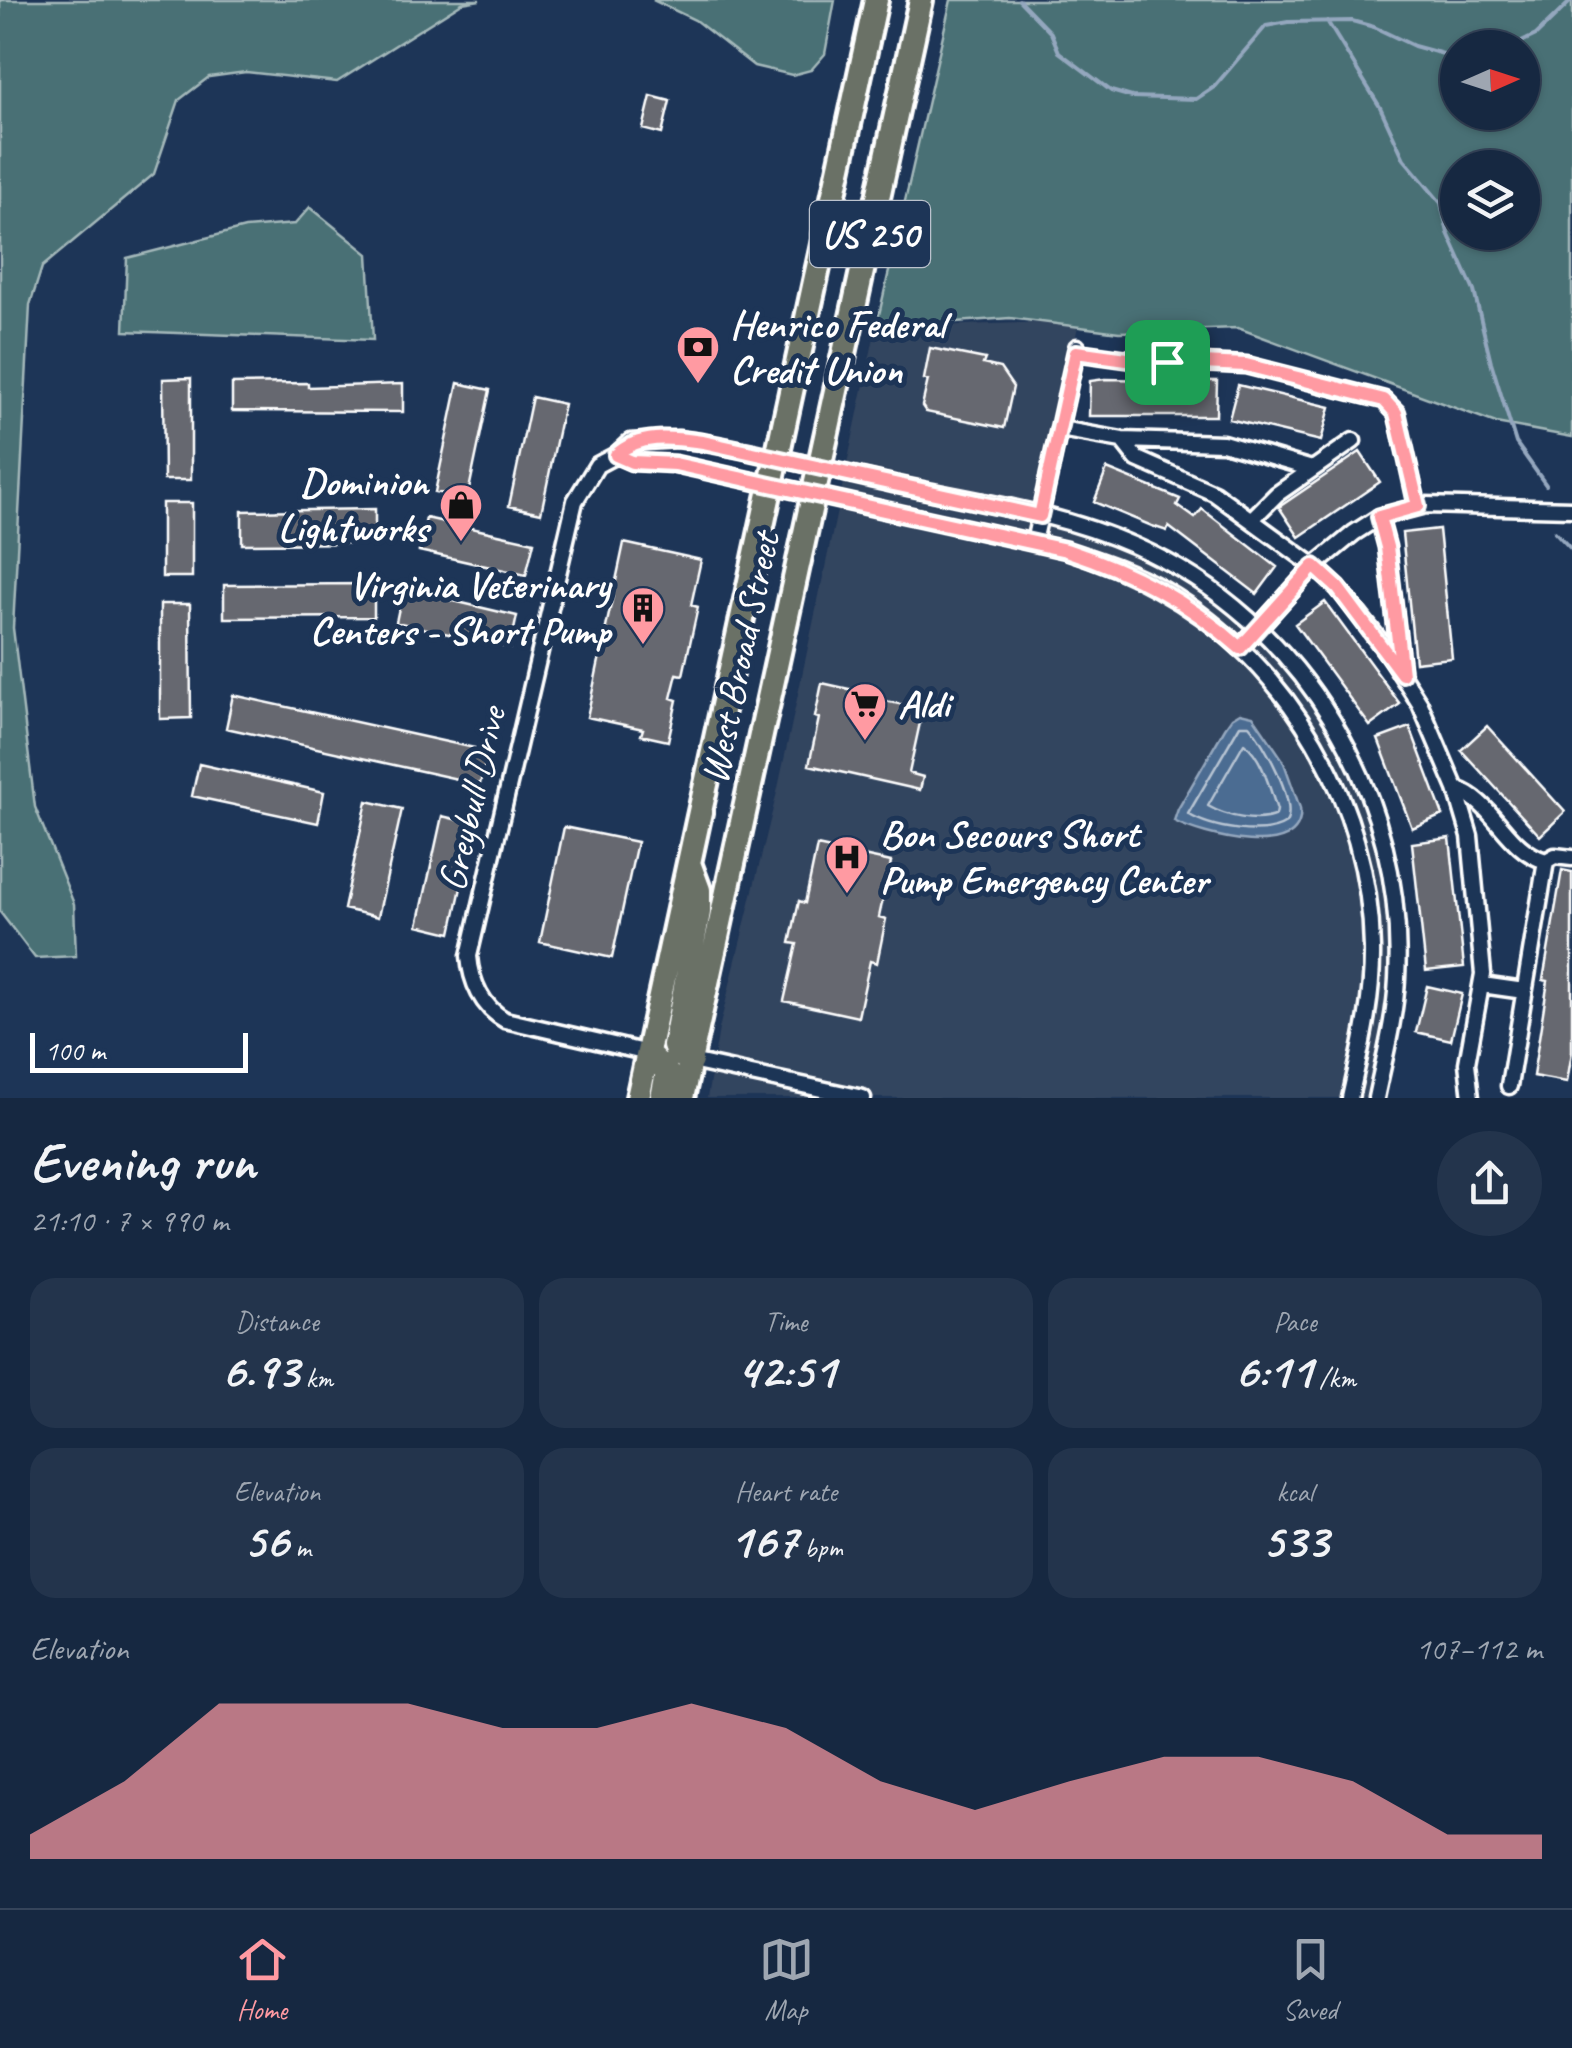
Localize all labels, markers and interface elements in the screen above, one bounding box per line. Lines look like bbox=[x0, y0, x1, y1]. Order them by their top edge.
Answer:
north arrow bbox=[1440, 30, 1540, 130]
map controls bbox=[1440, 30, 1540, 250]
button: layers bbox=[1440, 150, 1540, 250]
road number: US 250 bbox=[810, 201, 930, 267]
place label: Henrico Federal Credit Union bbox=[730, 299, 952, 395]
pin bbox=[1125, 320, 1210, 405]
bank icon: Henrico Federal Credit Union bbox=[675, 324, 721, 385]
icon: arrive bbox=[1140, 335, 1195, 390]
place label: Dominion Lightworks bbox=[278, 457, 432, 553]
shop icon: Dominion Lightworks bbox=[438, 482, 484, 543]
street label: West Broad Street bbox=[689, 524, 792, 788]
place label: Virginia Veterinary Centers - Short Pump bbox=[310, 560, 613, 656]
building icon: Virginia Veterinary Centers - Short Pump bbox=[620, 585, 666, 646]
place label: Aldi bbox=[898, 679, 955, 729]
supermarket icon: Aldi bbox=[842, 681, 888, 742]
street label: Greybull Drive bbox=[427, 699, 518, 896]
place label: Bon Secours Short Pump Emergency Center bbox=[880, 809, 1212, 905]
hospital icon: Bon Secours Short Pump Emergency Center bbox=[824, 834, 870, 895]
scale bar bbox=[30, 1028, 248, 1072]
text: 100 m bbox=[45, 1033, 105, 1068]
text: Evening run bbox=[30, 1127, 255, 1197]
button: share bbox=[1437, 1131, 1542, 1236]
text: 21:10 · 7 × 990 m bbox=[30, 1200, 228, 1241]
text: Distance bbox=[235, 1304, 319, 1339]
text: Time bbox=[765, 1304, 807, 1339]
text: Pace bbox=[1273, 1304, 1317, 1339]
text: 6.93 bbox=[221, 1339, 299, 1402]
text: 42:51 bbox=[736, 1339, 836, 1402]
text: 6:11 bbox=[1234, 1339, 1313, 1402]
text: km bbox=[299, 1360, 333, 1395]
text: /km bbox=[1313, 1360, 1356, 1395]
text: Elevation bbox=[234, 1474, 320, 1509]
text: Heart rate bbox=[735, 1474, 837, 1509]
text: kcal bbox=[1276, 1474, 1314, 1509]
text: 56 bbox=[243, 1509, 288, 1572]
text: 167 bbox=[729, 1509, 798, 1572]
text: 533 bbox=[1262, 1509, 1328, 1572]
text: m bbox=[288, 1530, 311, 1565]
text: bpm bbox=[798, 1530, 843, 1565]
text: Elevation bbox=[30, 1628, 128, 1669]
text: 107–112 m bbox=[1416, 1628, 1542, 1669]
tab: Home bbox=[235, 1932, 290, 2027]
tab: Map bbox=[759, 1932, 814, 2027]
tab: Saved bbox=[1283, 1932, 1338, 2027]

